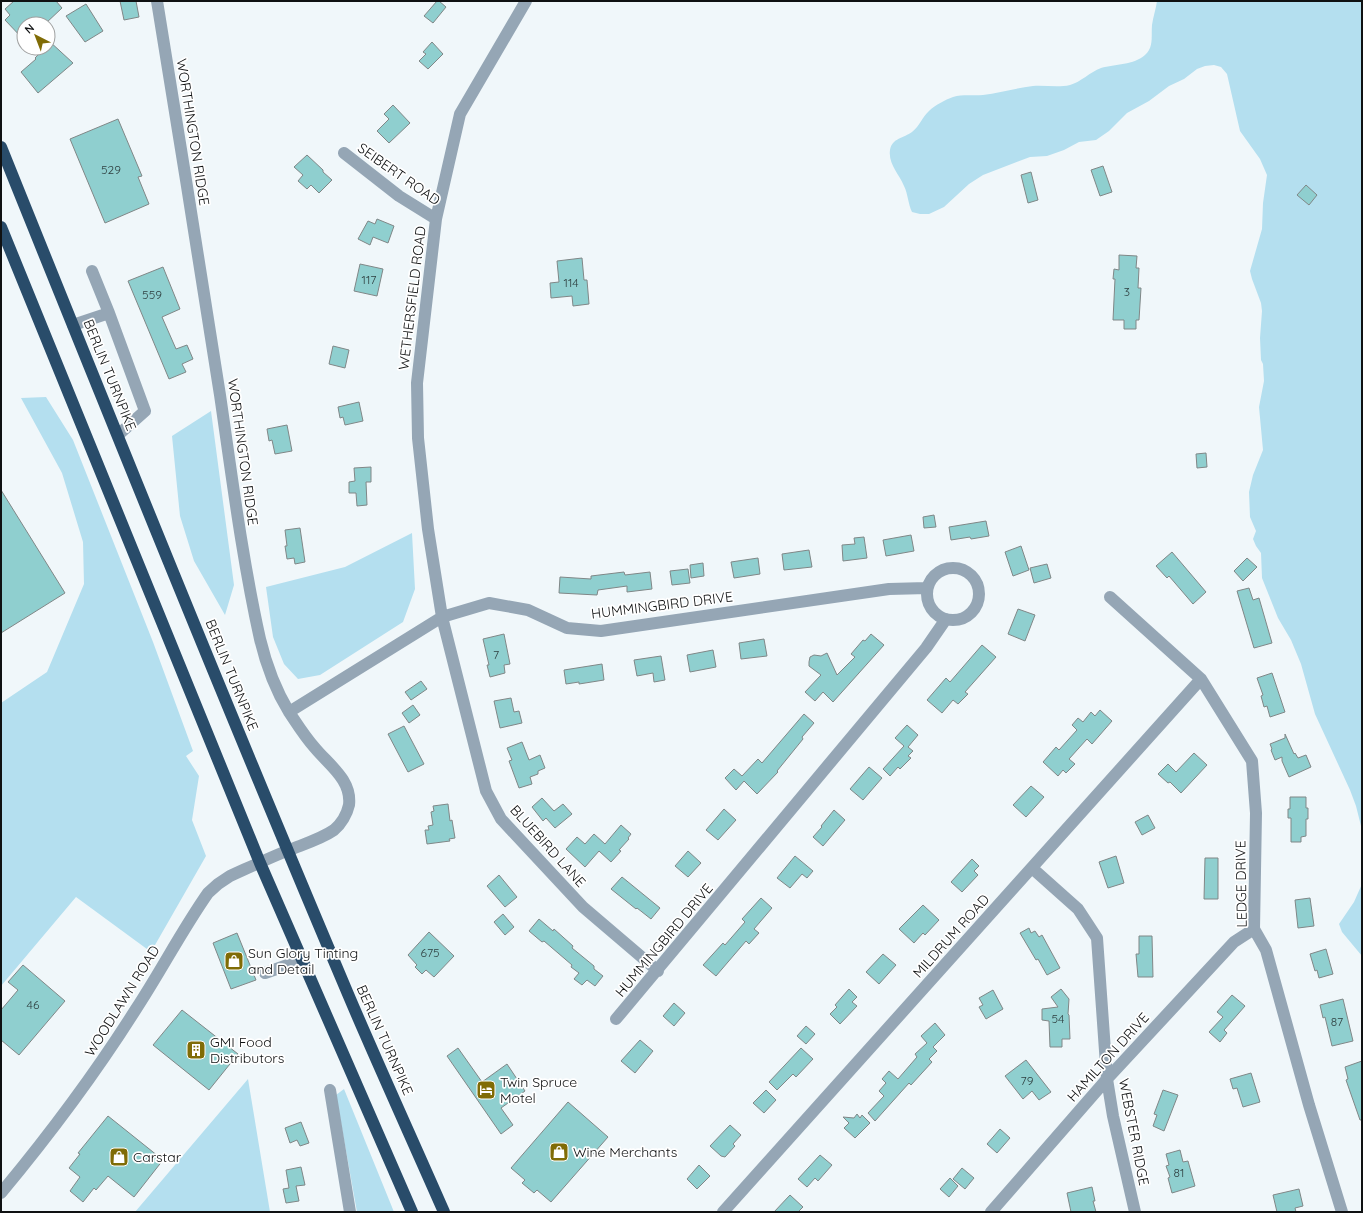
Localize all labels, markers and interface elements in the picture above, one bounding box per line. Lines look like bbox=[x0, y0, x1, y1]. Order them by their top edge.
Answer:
north arrow bbox=[16, 16, 56, 56]
text: N bbox=[22, 21, 37, 36]
street label: WORTHINGTON RIDGE bbox=[172, 57, 214, 207]
street label: SEIBERT ROAD bbox=[354, 139, 444, 209]
house number: 529 bbox=[101, 162, 121, 177]
street label: WETHERSFIELD ROAD bbox=[394, 225, 430, 371]
house number: 117 bbox=[361, 272, 377, 287]
house number: 114 bbox=[563, 275, 579, 290]
house number: 3 bbox=[1124, 284, 1130, 299]
house number: 559 bbox=[142, 287, 162, 302]
street label: BERLIN TURNPIKE bbox=[79, 317, 141, 433]
street label: WORTHINGTON RIDGE bbox=[224, 377, 262, 527]
street label: HUMMINGBIRD DRIVE bbox=[590, 587, 734, 623]
street label: BERLIN TURNPIKE bbox=[201, 617, 263, 733]
house number: 7 bbox=[493, 647, 499, 662]
street label: BLUEBIRD LANE bbox=[506, 801, 590, 891]
street label: LEDGE DRIVE bbox=[1231, 840, 1251, 928]
street label: HUMMINGBIRD DRIVE bbox=[611, 880, 717, 1000]
street label: MILDRUM ROAD bbox=[909, 890, 993, 982]
street label: WOODLAWN ROAD bbox=[81, 942, 163, 1060]
place label: Sun Glory Tinting and Detail bbox=[248, 944, 358, 978]
house number: 675 bbox=[420, 945, 440, 960]
shop icon: Sun Glory Tinting and Detail bbox=[223, 950, 245, 972]
street label: BERLIN TURNPIKE bbox=[353, 982, 417, 1098]
house number: 46 bbox=[27, 997, 40, 1012]
street label: HAMILTON DRIVE bbox=[1063, 1009, 1153, 1105]
house number: 54 bbox=[1052, 1011, 1064, 1026]
house number: 87 bbox=[1331, 1014, 1343, 1029]
place label: GMI Food Distributors bbox=[210, 1033, 284, 1067]
building icon: GMI Food Distributors bbox=[185, 1039, 207, 1061]
place label: Twin Spruce Motel bbox=[500, 1073, 577, 1107]
house number: 79 bbox=[1021, 1073, 1034, 1088]
street label: WEBSTER RIDGE bbox=[1115, 1077, 1153, 1187]
hotel icon: Twin Spruce Motel bbox=[475, 1079, 497, 1101]
shop icon: Wine Merchants bbox=[548, 1141, 570, 1163]
place label: Wine Merchants bbox=[573, 1143, 677, 1161]
shop icon: Carstar bbox=[108, 1146, 130, 1168]
place label: Carstar bbox=[133, 1148, 182, 1166]
house number: 81 bbox=[1174, 1165, 1184, 1180]

